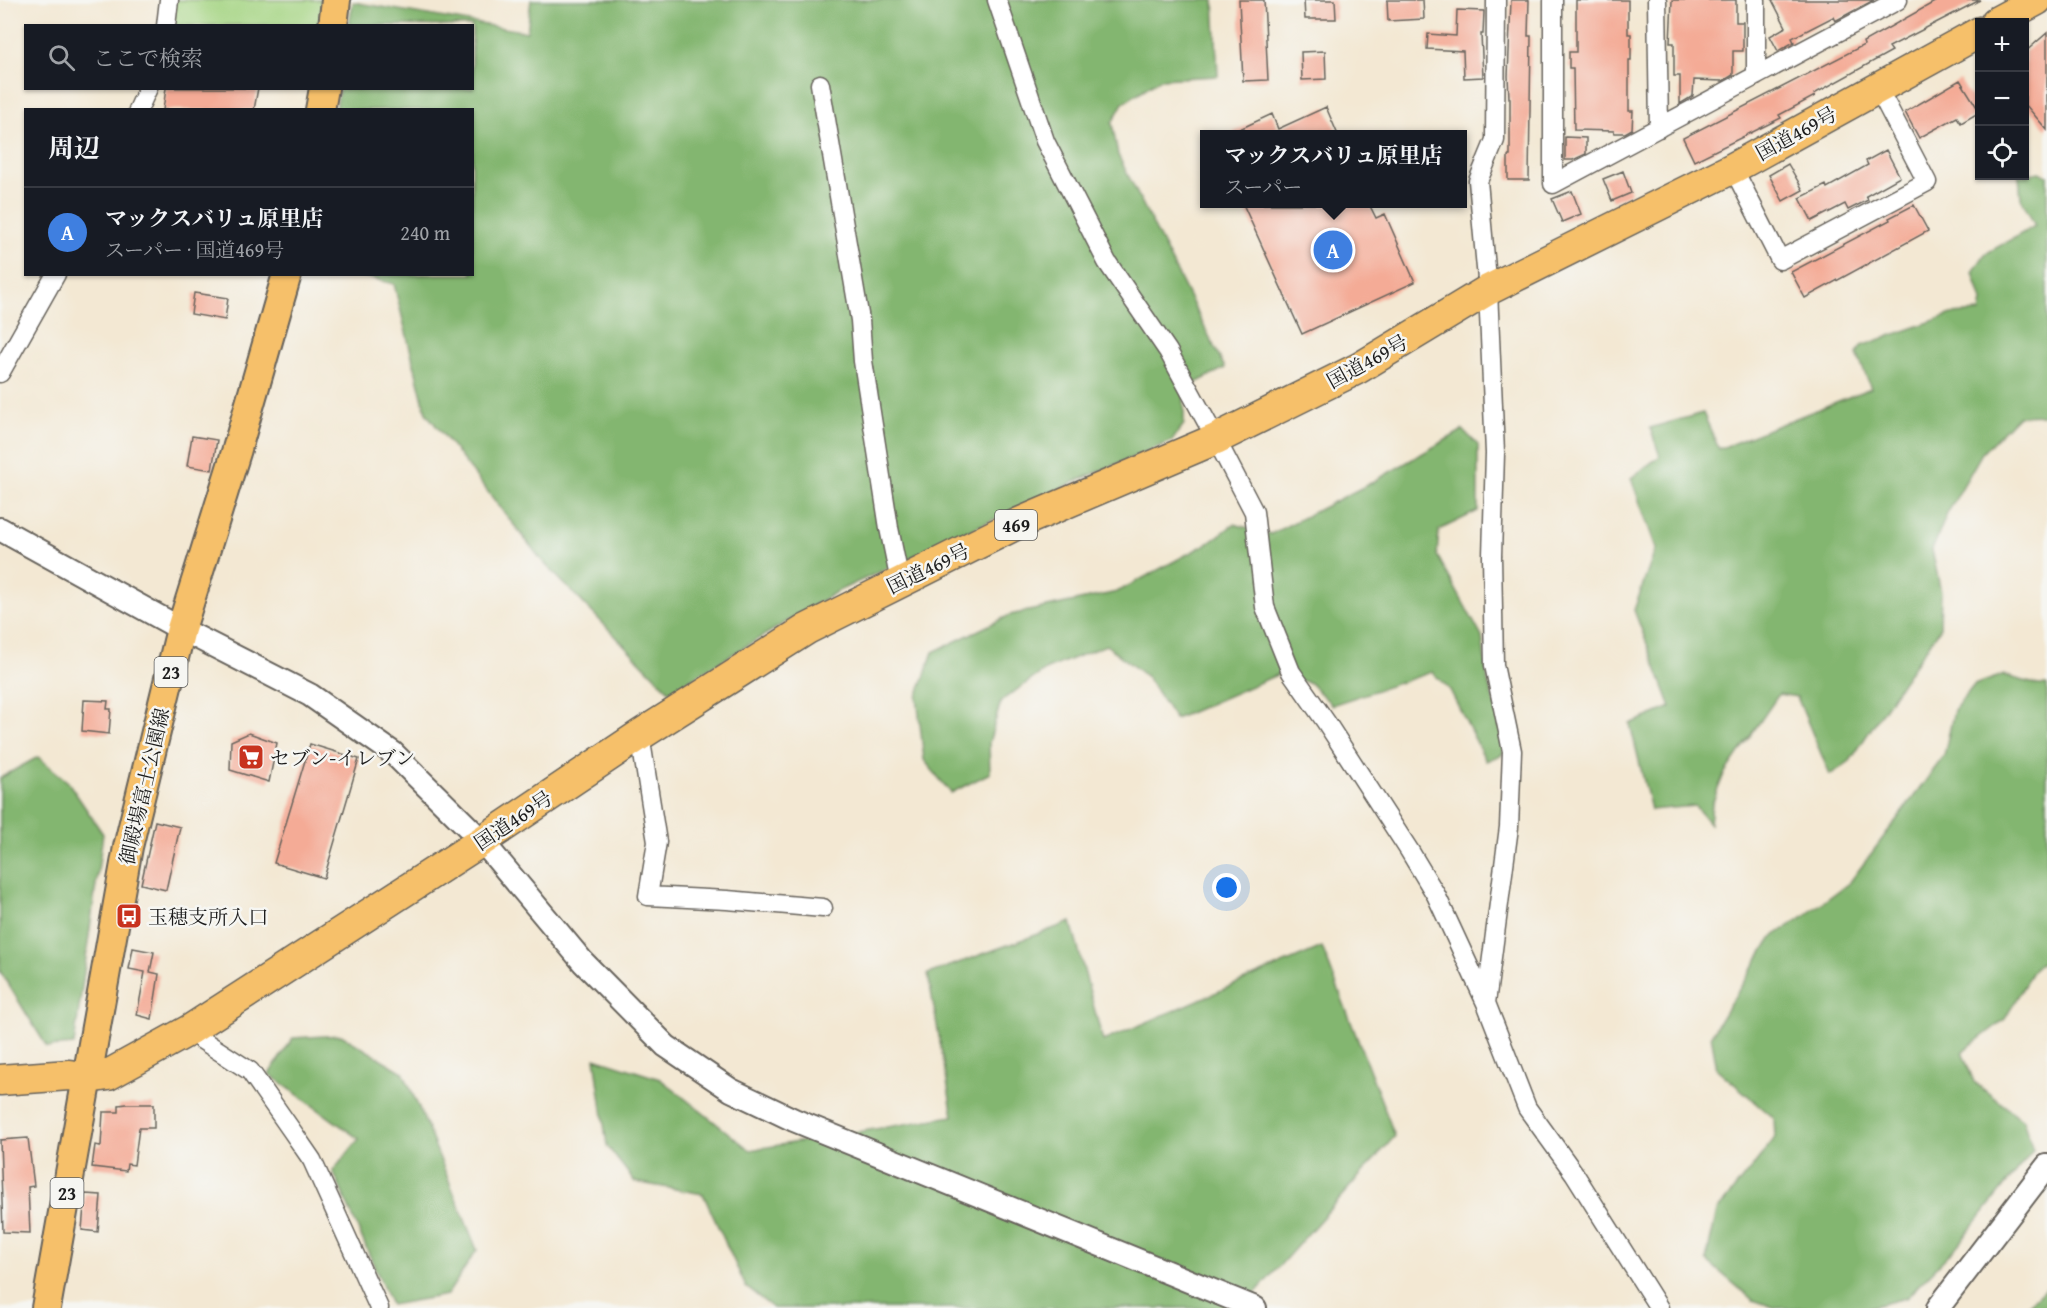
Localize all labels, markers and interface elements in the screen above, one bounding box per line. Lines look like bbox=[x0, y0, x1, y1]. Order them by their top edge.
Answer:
map controls bbox=[1975, 18, 2029, 180]
button: + bbox=[1975, 18, 2029, 72]
search box bbox=[24, 24, 474, 90]
icon: search bbox=[45, 41, 78, 74]
text: ここで検索 bbox=[93, 42, 203, 74]
button: − bbox=[1975, 72, 2029, 126]
street label: 国道469号 bbox=[1750, 99, 1842, 167]
button: locate bbox=[1975, 126, 2029, 180]
text: 周辺 bbox=[48, 128, 100, 167]
popup bbox=[1200, 130, 1467, 208]
text: マックスバリュ原里店 bbox=[1224, 139, 1443, 171]
text: スーパー bbox=[1224, 172, 1302, 201]
text: マックスバリュ原里店 bbox=[105, 202, 323, 234]
text: A bbox=[61, 218, 74, 247]
text: 240 m bbox=[400, 218, 450, 247]
pin: A bbox=[1314, 228, 1352, 272]
text: スーパー · 国道469号 bbox=[105, 235, 284, 264]
street label: 国道469号 bbox=[1321, 327, 1413, 395]
road number: 469 bbox=[995, 510, 1037, 540]
street label: 国道469号 bbox=[882, 535, 974, 601]
road number: 23 bbox=[154, 657, 188, 687]
street label: 御殿場富士公園線 bbox=[112, 705, 176, 867]
supermarket icon: セブン-イレブン bbox=[236, 742, 266, 772]
place label: セブン-イレブン bbox=[270, 743, 415, 772]
street label: 国道469号 bbox=[468, 783, 558, 857]
your location bbox=[1212, 873, 1241, 902]
bus stop icon: 玉穂支所入口 bbox=[114, 901, 144, 931]
place label: 玉穂支所入口 bbox=[148, 902, 268, 931]
road number: 23 bbox=[50, 1178, 84, 1208]

